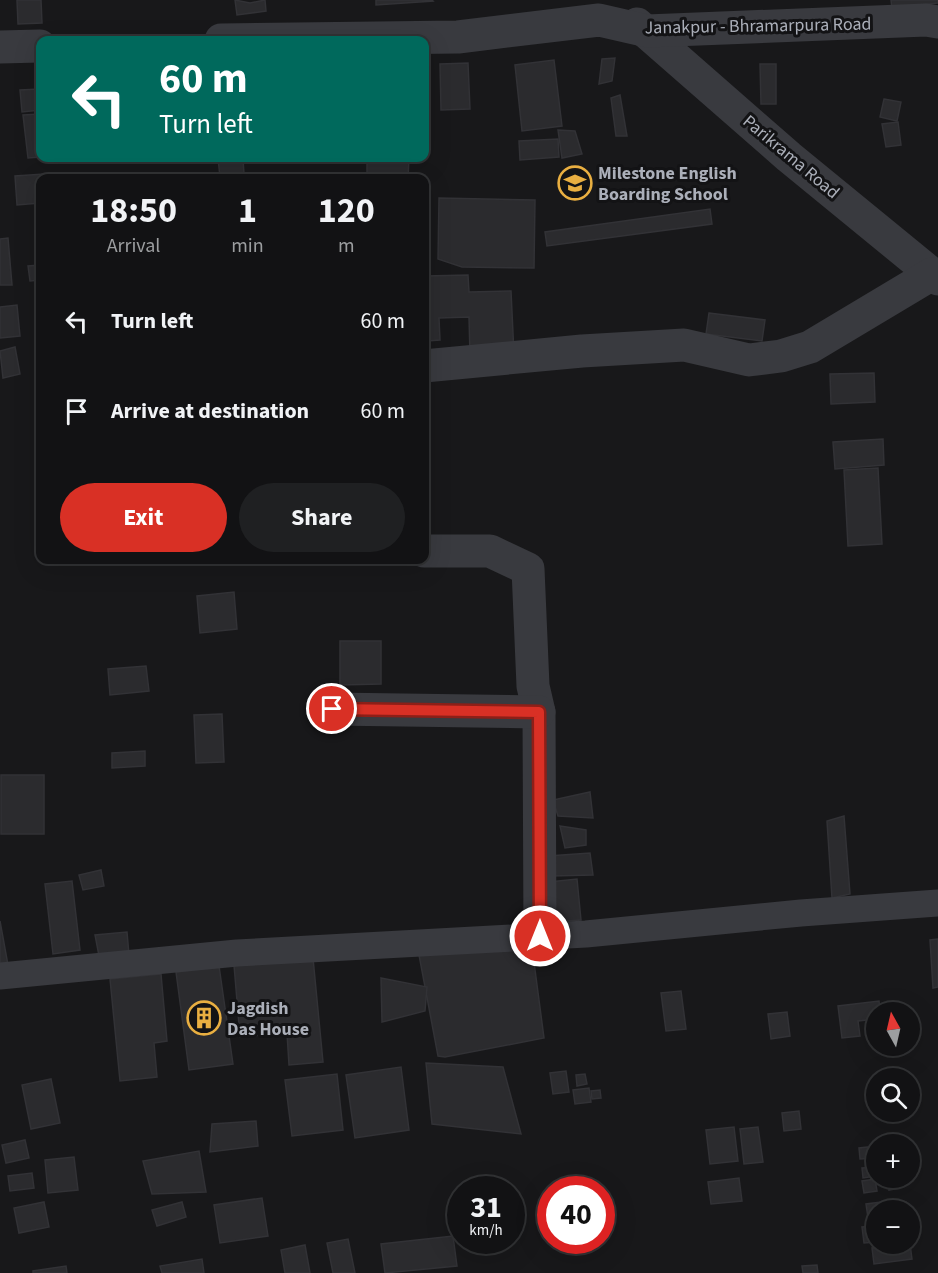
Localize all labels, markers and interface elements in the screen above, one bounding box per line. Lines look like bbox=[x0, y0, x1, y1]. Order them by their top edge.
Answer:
street label: Janakpur - Bhramarpura Road bbox=[644, 12, 872, 40]
text: 60 m bbox=[159, 49, 248, 109]
icon: left bbox=[60, 60, 138, 138]
text: Turn left bbox=[159, 105, 253, 144]
street label: Parikrama Road bbox=[737, 109, 845, 205]
place label: Milestone English Boarding School bbox=[598, 161, 737, 207]
school or university icon: Milestone English Boarding School bbox=[557, 165, 593, 201]
text: 18:50 bbox=[90, 185, 177, 236]
text: 1 bbox=[238, 185, 257, 236]
text: 120 bbox=[318, 185, 375, 236]
text: Arrival bbox=[107, 232, 160, 260]
text: min bbox=[231, 232, 264, 260]
text: m bbox=[338, 232, 355, 260]
icon: left bbox=[60, 305, 93, 338]
text: Turn left bbox=[111, 305, 193, 337]
text: 60 m bbox=[360, 305, 405, 337]
icon: arrive bbox=[60, 395, 93, 428]
text: Arrive at destination bbox=[111, 395, 309, 427]
text: 60 m bbox=[360, 395, 405, 427]
button: Exit bbox=[60, 483, 227, 552]
button: Share bbox=[239, 483, 405, 552]
pin bbox=[306, 683, 357, 734]
icon: arrive bbox=[315, 692, 348, 725]
position arrow bbox=[508, 904, 572, 968]
place label: Jagdish Das House bbox=[227, 996, 309, 1042]
building icon: Jagdish Das House bbox=[186, 1000, 222, 1036]
north arrow bbox=[866, 1002, 920, 1056]
map controls bbox=[866, 1002, 920, 1254]
button: search bbox=[866, 1068, 920, 1122]
button: + bbox=[866, 1134, 920, 1188]
speed limit sign: 40 bbox=[537, 1176, 615, 1254]
text: 31 bbox=[470, 1186, 502, 1229]
button: − bbox=[866, 1200, 920, 1254]
text: km/h bbox=[469, 1220, 503, 1241]

